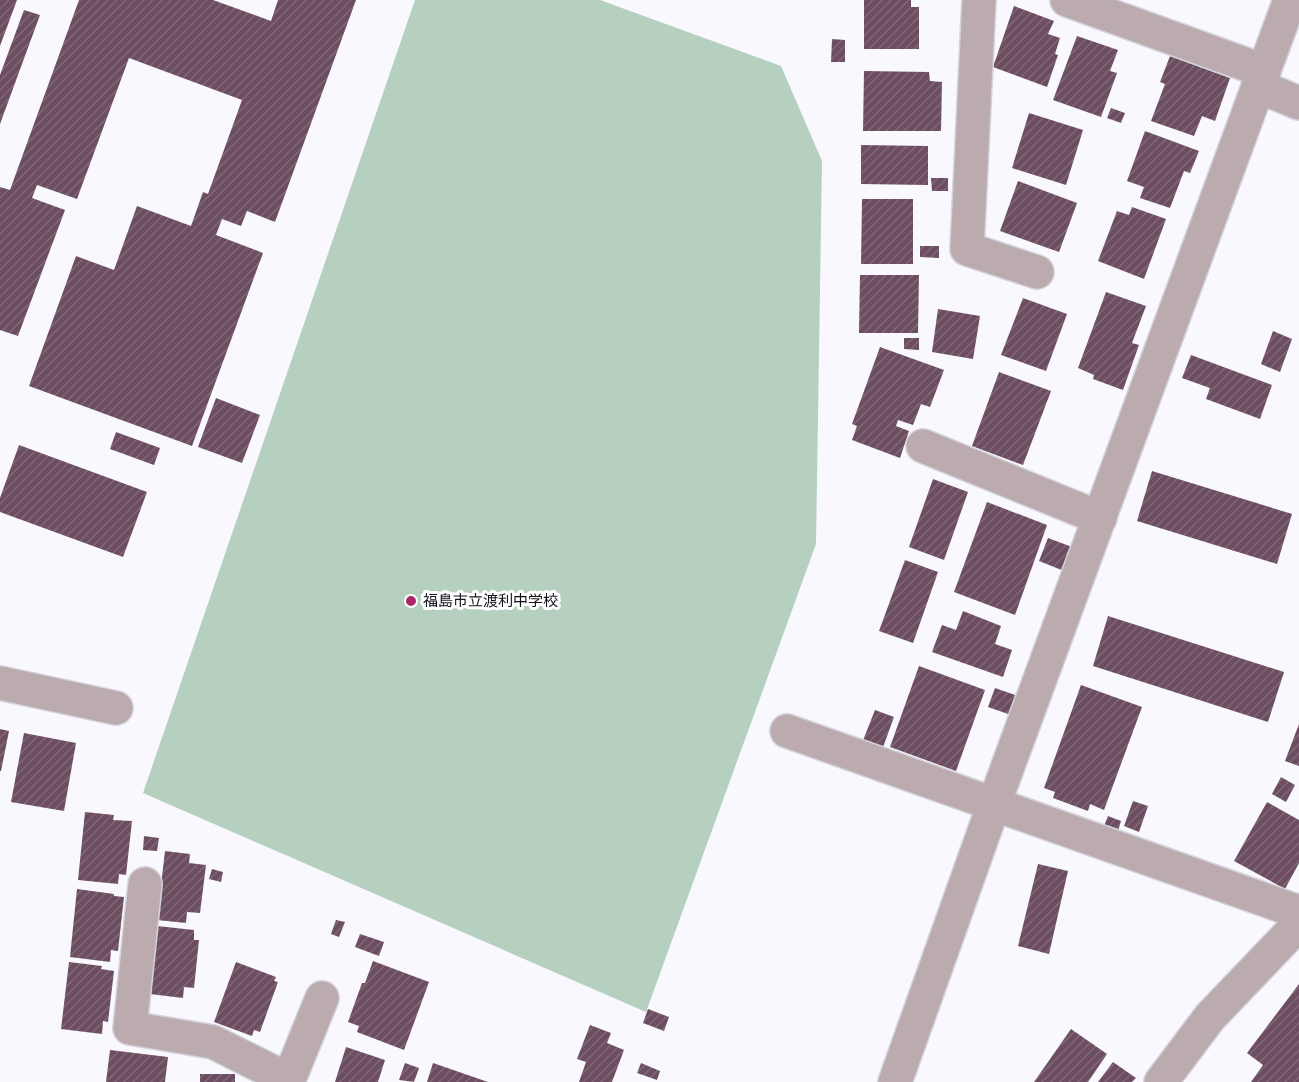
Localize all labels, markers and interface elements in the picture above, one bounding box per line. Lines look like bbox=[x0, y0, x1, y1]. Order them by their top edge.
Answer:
place label: 福島市立渡利中学校 bbox=[423, 592, 558, 610]
marker: 福島市立渡利中学校 bbox=[404, 594, 418, 608]

